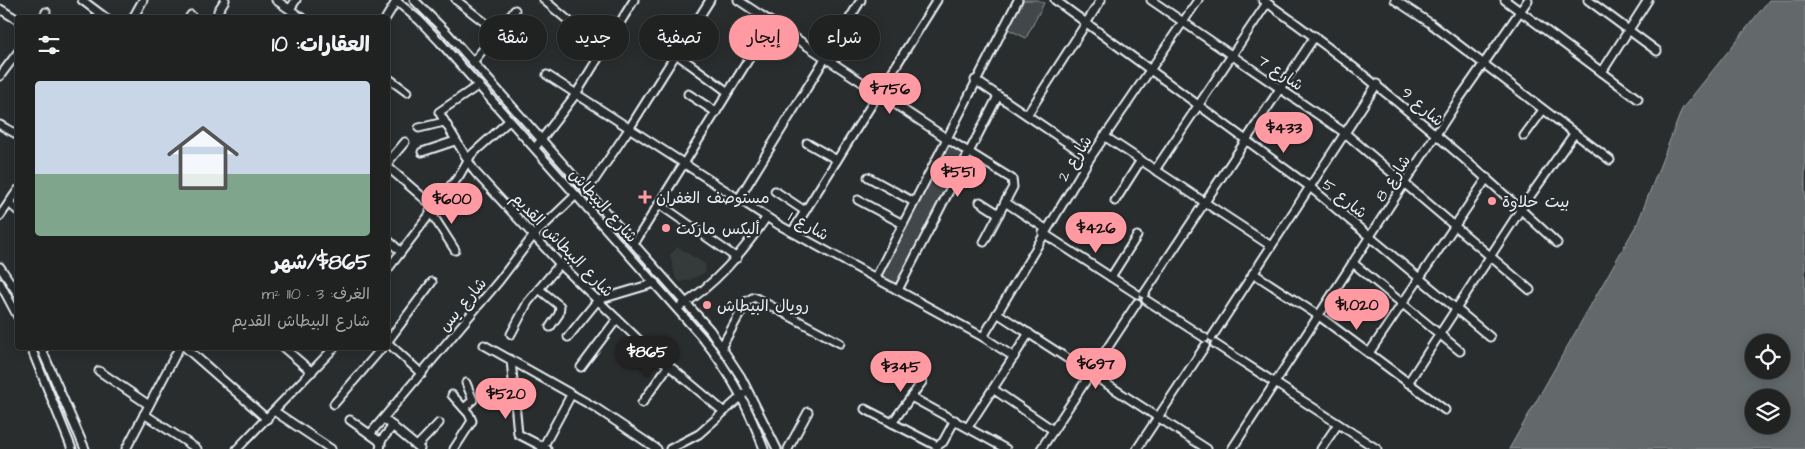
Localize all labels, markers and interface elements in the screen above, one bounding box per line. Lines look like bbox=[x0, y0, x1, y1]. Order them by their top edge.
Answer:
chip: شقة bbox=[479, 15, 547, 60]
chip: جديد bbox=[557, 15, 629, 60]
chip: تصفية bbox=[639, 15, 719, 60]
chip: إيجار bbox=[729, 15, 799, 60]
chip: شراء bbox=[809, 15, 880, 60]
text: العقارات: 10 bbox=[272, 30, 370, 59]
icon: filters bbox=[35, 31, 63, 59]
street label: شارع 7 bbox=[1253, 49, 1308, 96]
pin: $756 bbox=[860, 72, 920, 115]
text: $756 bbox=[870, 78, 910, 100]
street label: شارع 9 bbox=[1396, 82, 1448, 132]
pin: $433 bbox=[1254, 112, 1314, 154]
icon: home bbox=[158, 113, 248, 203]
text: $433 bbox=[1266, 117, 1302, 139]
street label: شارع 2 bbox=[1052, 131, 1097, 186]
street label: شارع 8 bbox=[1370, 151, 1416, 206]
pin: $551 bbox=[928, 156, 988, 198]
text: $551 bbox=[941, 161, 975, 183]
street label: شارع البيطاش bbox=[564, 164, 642, 247]
street label: شارع 5 bbox=[1317, 174, 1372, 224]
pin: $600 bbox=[422, 182, 482, 225]
street label: شارع البيطاش القديم bbox=[506, 187, 618, 303]
place label: مستوصف الغفران bbox=[656, 187, 770, 209]
text: $600 bbox=[432, 188, 472, 210]
marker: مستوصف الغفران bbox=[638, 190, 652, 204]
place label: بيت حلاوة bbox=[1502, 191, 1569, 213]
marker: بيت حلاوة bbox=[1486, 195, 1498, 207]
street label: شارع 1 bbox=[784, 206, 833, 246]
pin: $426 bbox=[1066, 212, 1126, 254]
text: $426 bbox=[1077, 217, 1115, 239]
place label: أليكس ماركت bbox=[676, 218, 760, 240]
marker: أليكس ماركت bbox=[660, 222, 672, 234]
text: $865/شهر bbox=[272, 248, 370, 277]
street label: شارع يس bbox=[434, 273, 492, 336]
text: الغرف: 3 · 110 m² bbox=[262, 283, 370, 305]
pin: $1,020 bbox=[1316, 288, 1398, 331]
text: $1,020 bbox=[1335, 294, 1379, 316]
place label: رويال البيطاش bbox=[717, 295, 809, 317]
marker: رويال البيطاش bbox=[701, 299, 713, 311]
text: شارع البيطاش القديم bbox=[232, 310, 370, 332]
map controls bbox=[1745, 334, 1790, 434]
button: locate bbox=[1745, 334, 1790, 379]
pin: $865 bbox=[617, 336, 677, 378]
text: $865 bbox=[627, 341, 667, 363]
pin: $697 bbox=[1066, 348, 1126, 390]
pin: $345 bbox=[871, 350, 931, 393]
text: $697 bbox=[1077, 353, 1115, 375]
text: $345 bbox=[881, 356, 921, 378]
pin: $520 bbox=[476, 378, 536, 420]
text: $520 bbox=[486, 383, 526, 405]
button: layers bbox=[1745, 389, 1790, 434]

